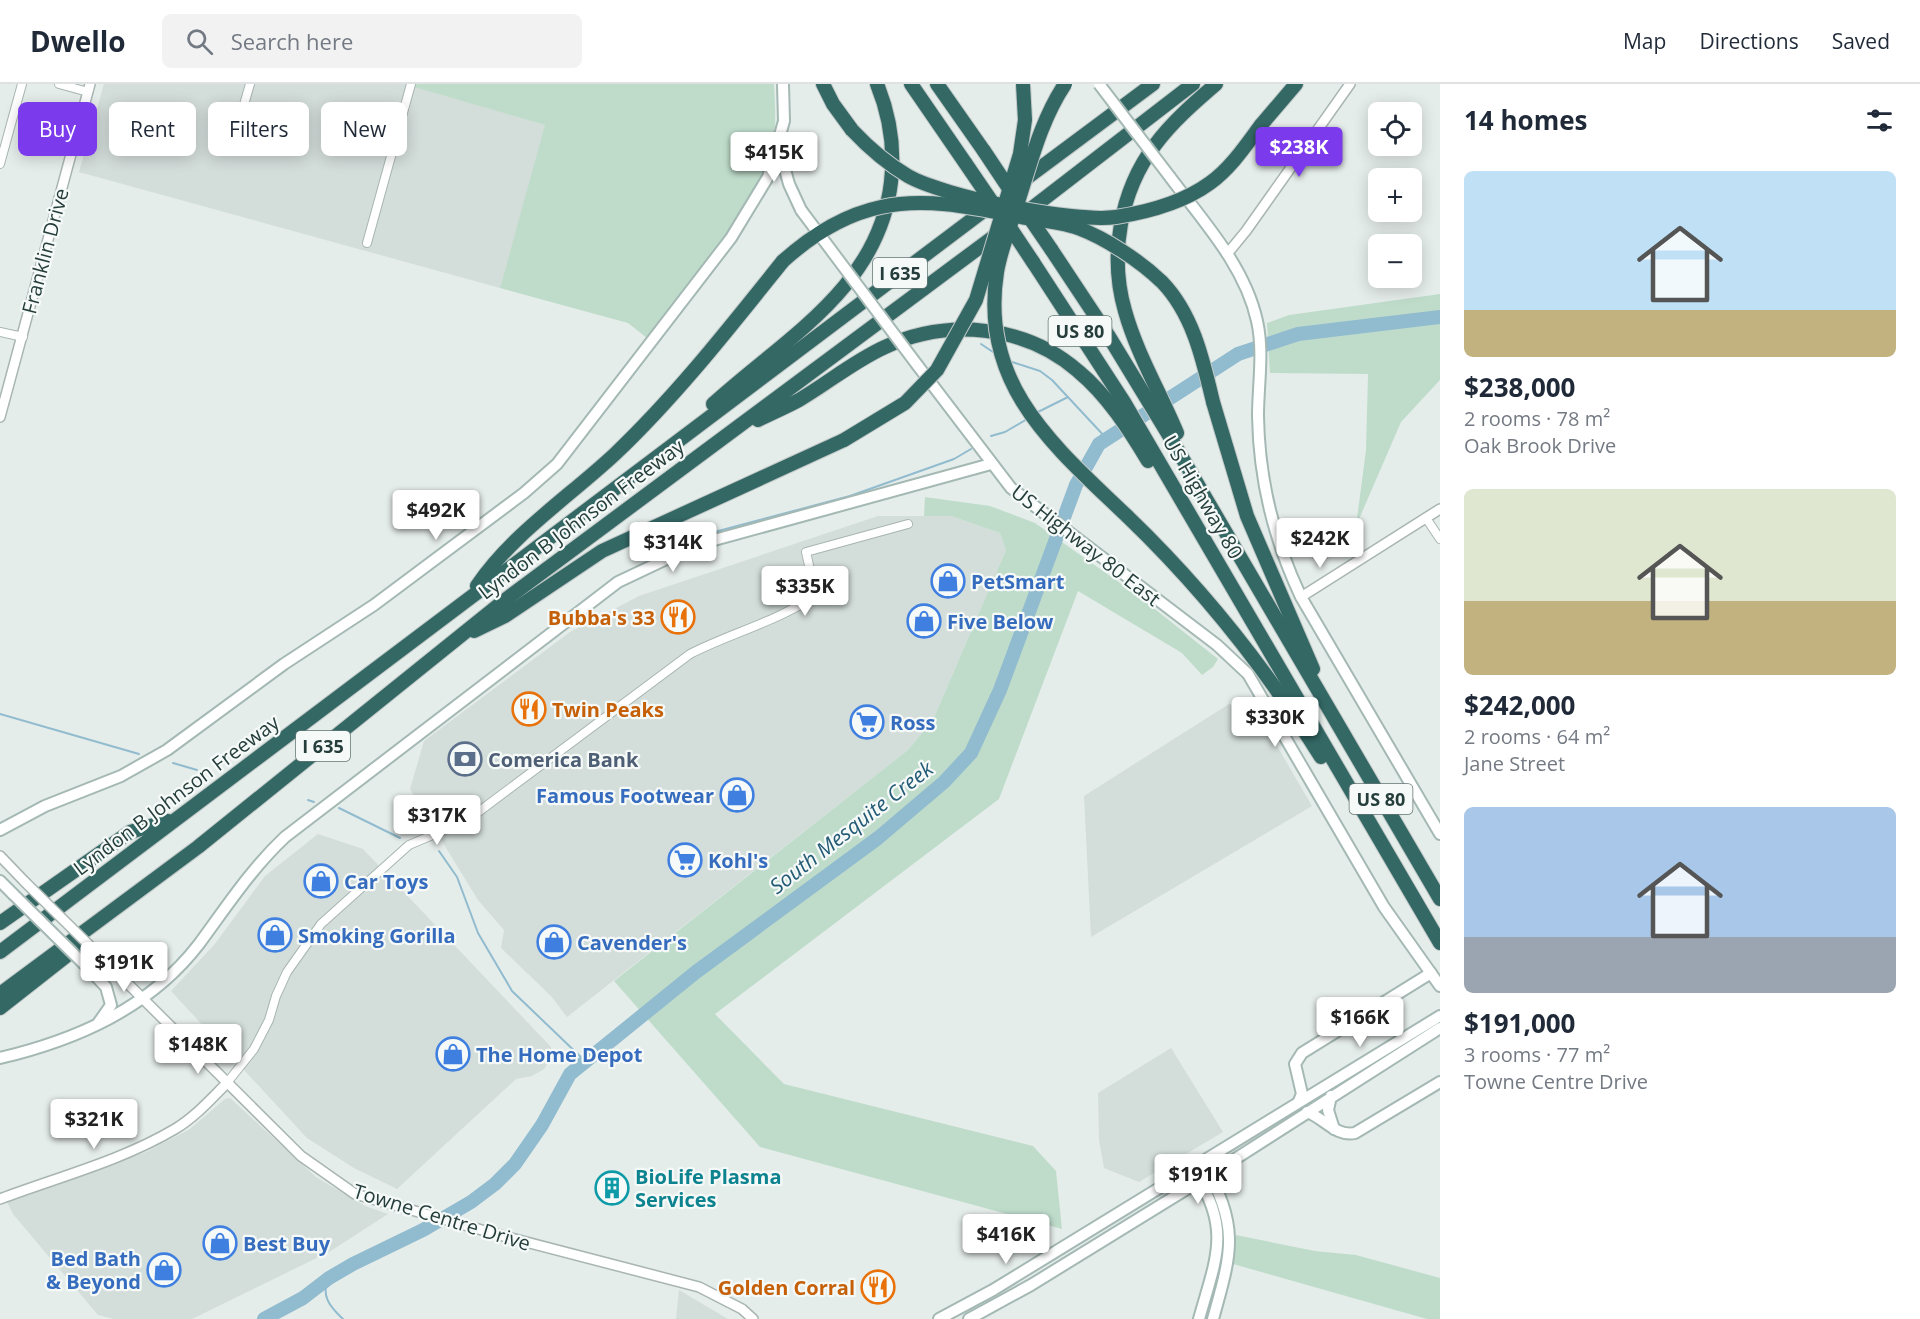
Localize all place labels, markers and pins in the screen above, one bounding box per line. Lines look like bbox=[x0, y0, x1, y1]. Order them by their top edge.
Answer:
pin: $238K bbox=[1257, 127, 1341, 178]
pin: $415K bbox=[732, 132, 816, 183]
pin: $492K bbox=[394, 490, 478, 541]
pin: $242K bbox=[1278, 518, 1362, 569]
pin: $314K bbox=[631, 522, 715, 573]
shop icon: PetSmart bbox=[930, 563, 966, 599]
pin: $335K bbox=[763, 566, 847, 617]
place label: PetSmart bbox=[971, 568, 1065, 595]
restaurant icon: Bubba's 33 bbox=[660, 599, 696, 635]
shop icon: Five Below bbox=[906, 603, 942, 639]
place label: Bubba's 33 bbox=[548, 604, 655, 631]
place label: Five Below bbox=[947, 608, 1053, 635]
restaurant icon: Twin Peaks bbox=[511, 691, 547, 727]
place label: Twin Peaks bbox=[552, 696, 664, 723]
pin: $330K bbox=[1233, 697, 1317, 748]
supermarket icon: Ross bbox=[849, 704, 885, 740]
place label: Ross bbox=[890, 709, 936, 736]
bank icon: Comerica Bank bbox=[447, 741, 483, 777]
place label: Comerica Bank bbox=[488, 746, 639, 773]
shop icon: Famous Footwear bbox=[719, 777, 755, 813]
place label: Famous Footwear bbox=[536, 782, 714, 809]
pin: $317K bbox=[395, 795, 479, 846]
supermarket icon: Kohl's bbox=[667, 842, 703, 878]
place label: Kohl's bbox=[708, 847, 768, 874]
shop icon: Car Toys bbox=[303, 863, 339, 899]
place label: Car Toys bbox=[344, 868, 428, 895]
shop icon: Smoking Gorilla bbox=[257, 917, 293, 953]
place label: Smoking Gorilla bbox=[298, 922, 456, 949]
shop icon: Cavender's bbox=[536, 924, 572, 960]
place label: Cavender's bbox=[577, 929, 687, 956]
pin: $191K bbox=[82, 942, 166, 993]
pin: $166K bbox=[1318, 997, 1402, 1048]
pin: $148K bbox=[156, 1024, 240, 1075]
shop icon: The Home Depot bbox=[435, 1036, 471, 1072]
place label: The Home Depot bbox=[476, 1041, 643, 1068]
pin: $321K bbox=[52, 1099, 136, 1150]
pin: $191K bbox=[1156, 1154, 1240, 1205]
place label: BioLife Plasma Services bbox=[635, 1163, 781, 1213]
building icon: BioLife Plasma Services bbox=[594, 1170, 630, 1206]
pin: $416K bbox=[964, 1214, 1048, 1265]
shop icon: Best Buy bbox=[202, 1225, 238, 1261]
place label: Best Buy bbox=[243, 1230, 331, 1257]
place label: Bed Bath & Beyond bbox=[46, 1245, 141, 1295]
shop icon: Bed Bath & Beyond bbox=[146, 1252, 182, 1288]
restaurant icon: Golden Corral bbox=[860, 1269, 896, 1305]
place label: Golden Corral bbox=[718, 1274, 855, 1301]

